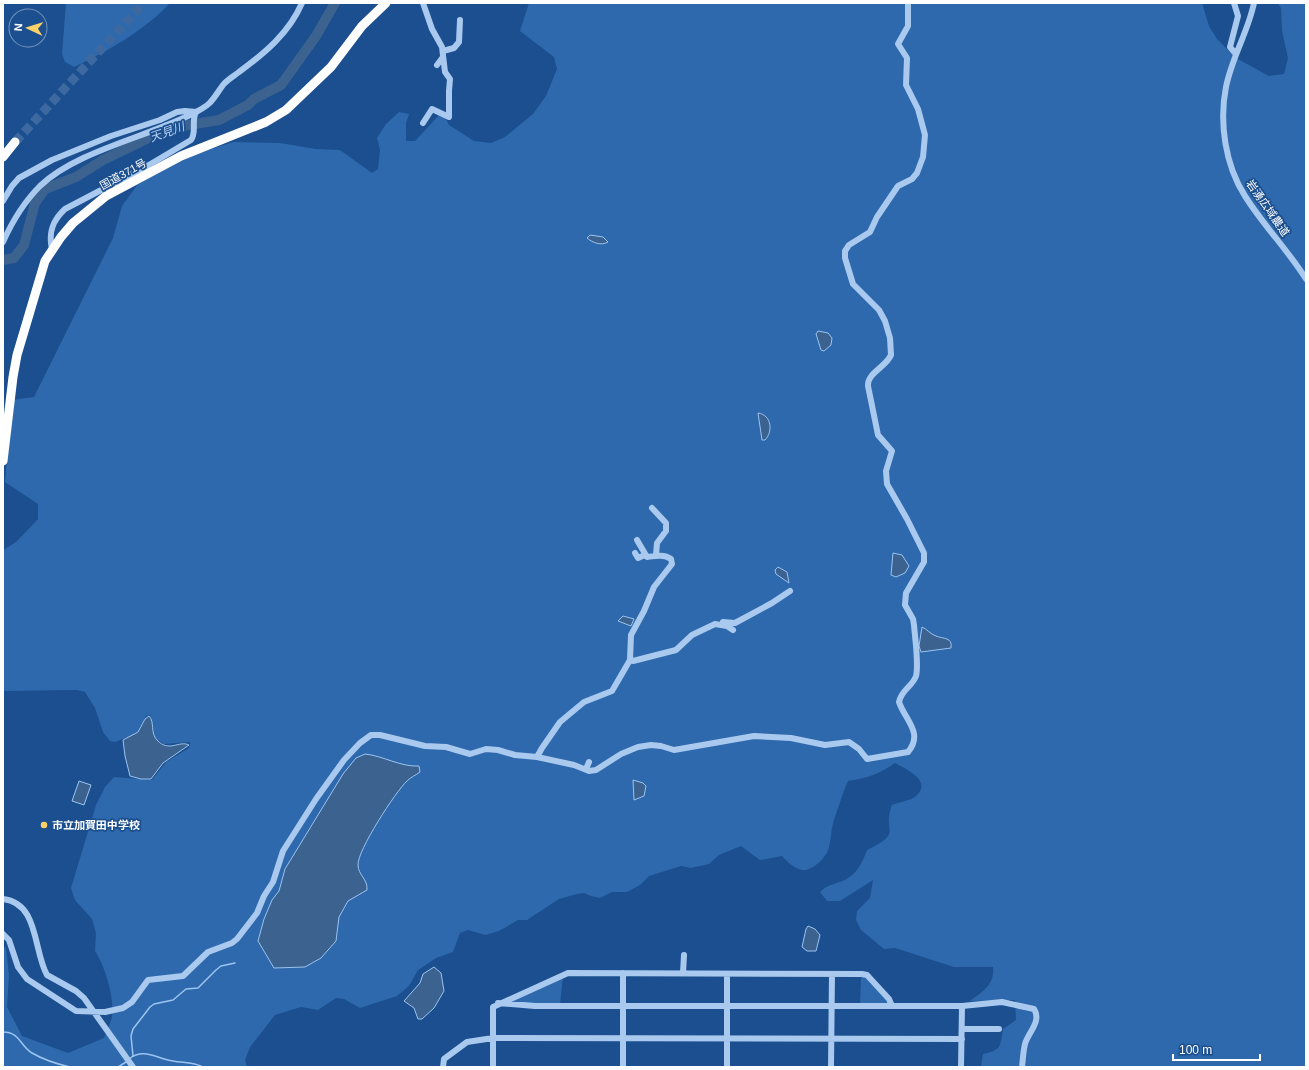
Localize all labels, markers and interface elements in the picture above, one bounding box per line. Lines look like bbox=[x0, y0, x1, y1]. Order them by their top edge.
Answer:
north arrow bbox=[8, 8, 48, 48]
text: N bbox=[12, 23, 24, 32]
water label: 天見川 bbox=[148, 119, 188, 144]
street label: 国道371号 bbox=[98, 156, 148, 192]
street label: 岩湧広域農道 bbox=[1244, 178, 1292, 238]
place label: 市立加賀田中学校 bbox=[52, 819, 140, 831]
marker: 市立加賀田中学校 bbox=[39, 820, 49, 830]
scale bar bbox=[1173, 1036, 1260, 1062]
text: 100 m bbox=[1179, 1043, 1212, 1057]

